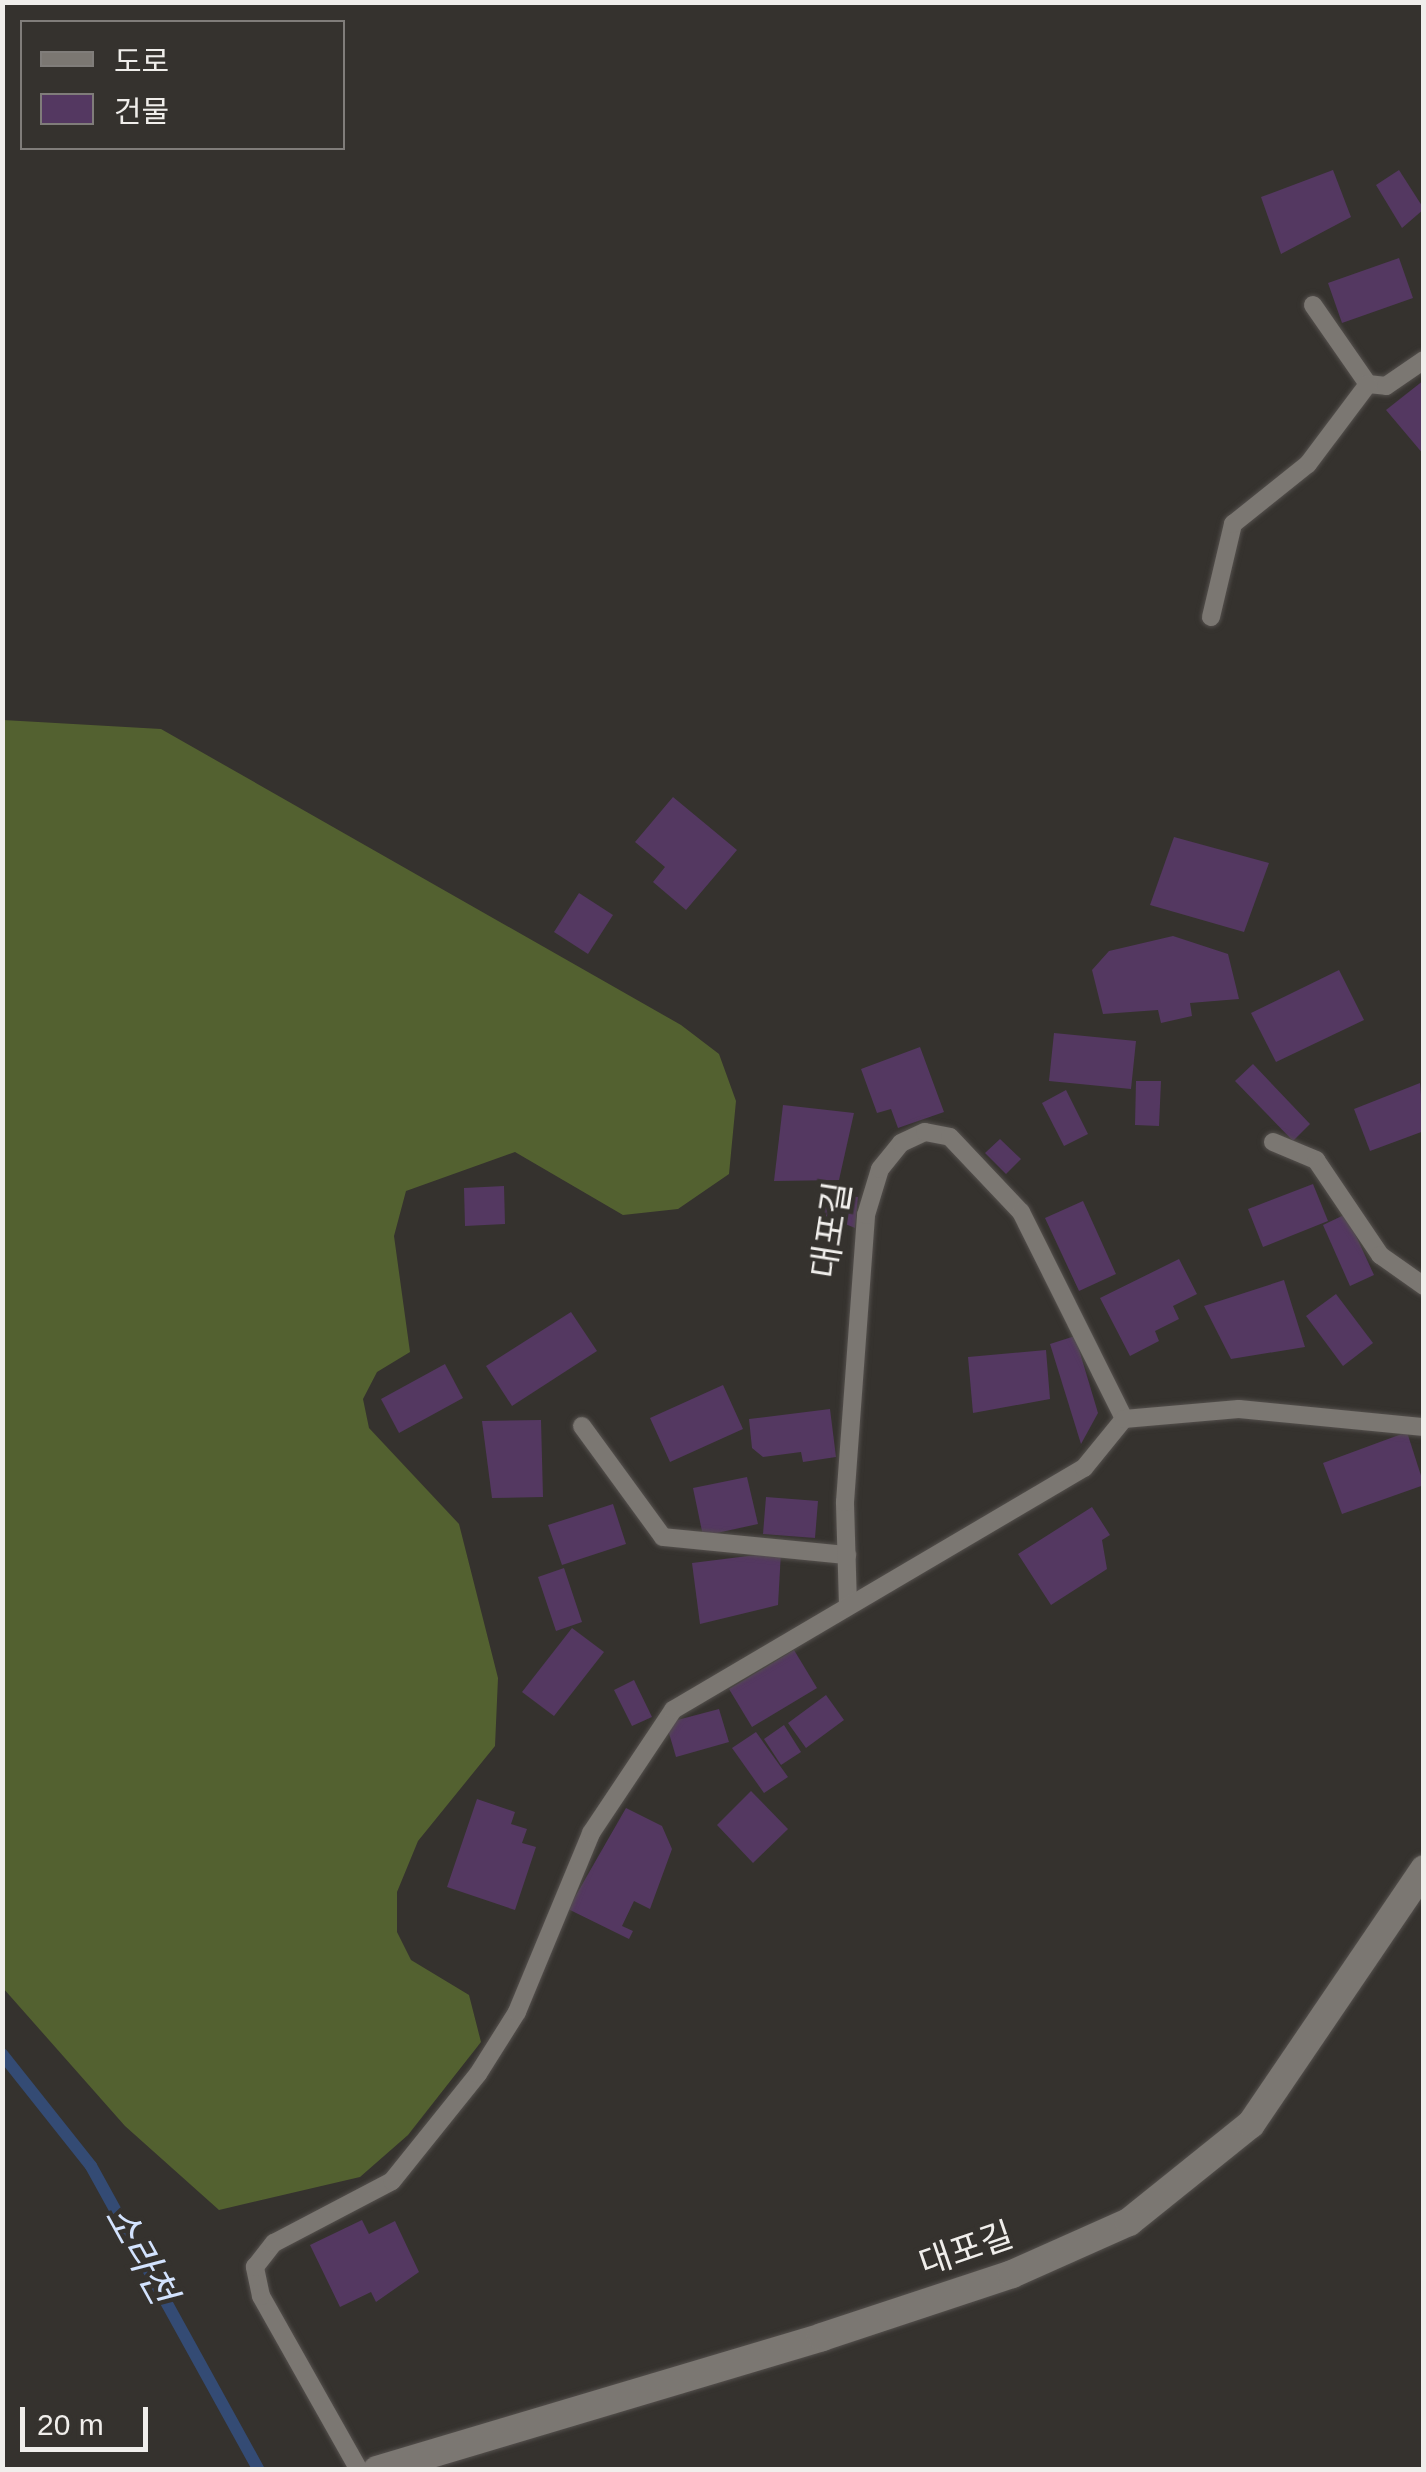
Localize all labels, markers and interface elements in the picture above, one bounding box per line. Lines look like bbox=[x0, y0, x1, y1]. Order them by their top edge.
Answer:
legend bbox=[20, 20, 345, 150]
text: 도로 bbox=[114, 45, 169, 78]
text: 건물 bbox=[114, 95, 169, 128]
street label: 대포길 bbox=[803, 1179, 859, 1281]
water label: 소라천 bbox=[95, 2198, 185, 2312]
street label: 대포길 bbox=[913, 2213, 1019, 2285]
scale bar bbox=[25, 2387, 152, 2449]
text: 20 m bbox=[37, 2408, 104, 2441]

